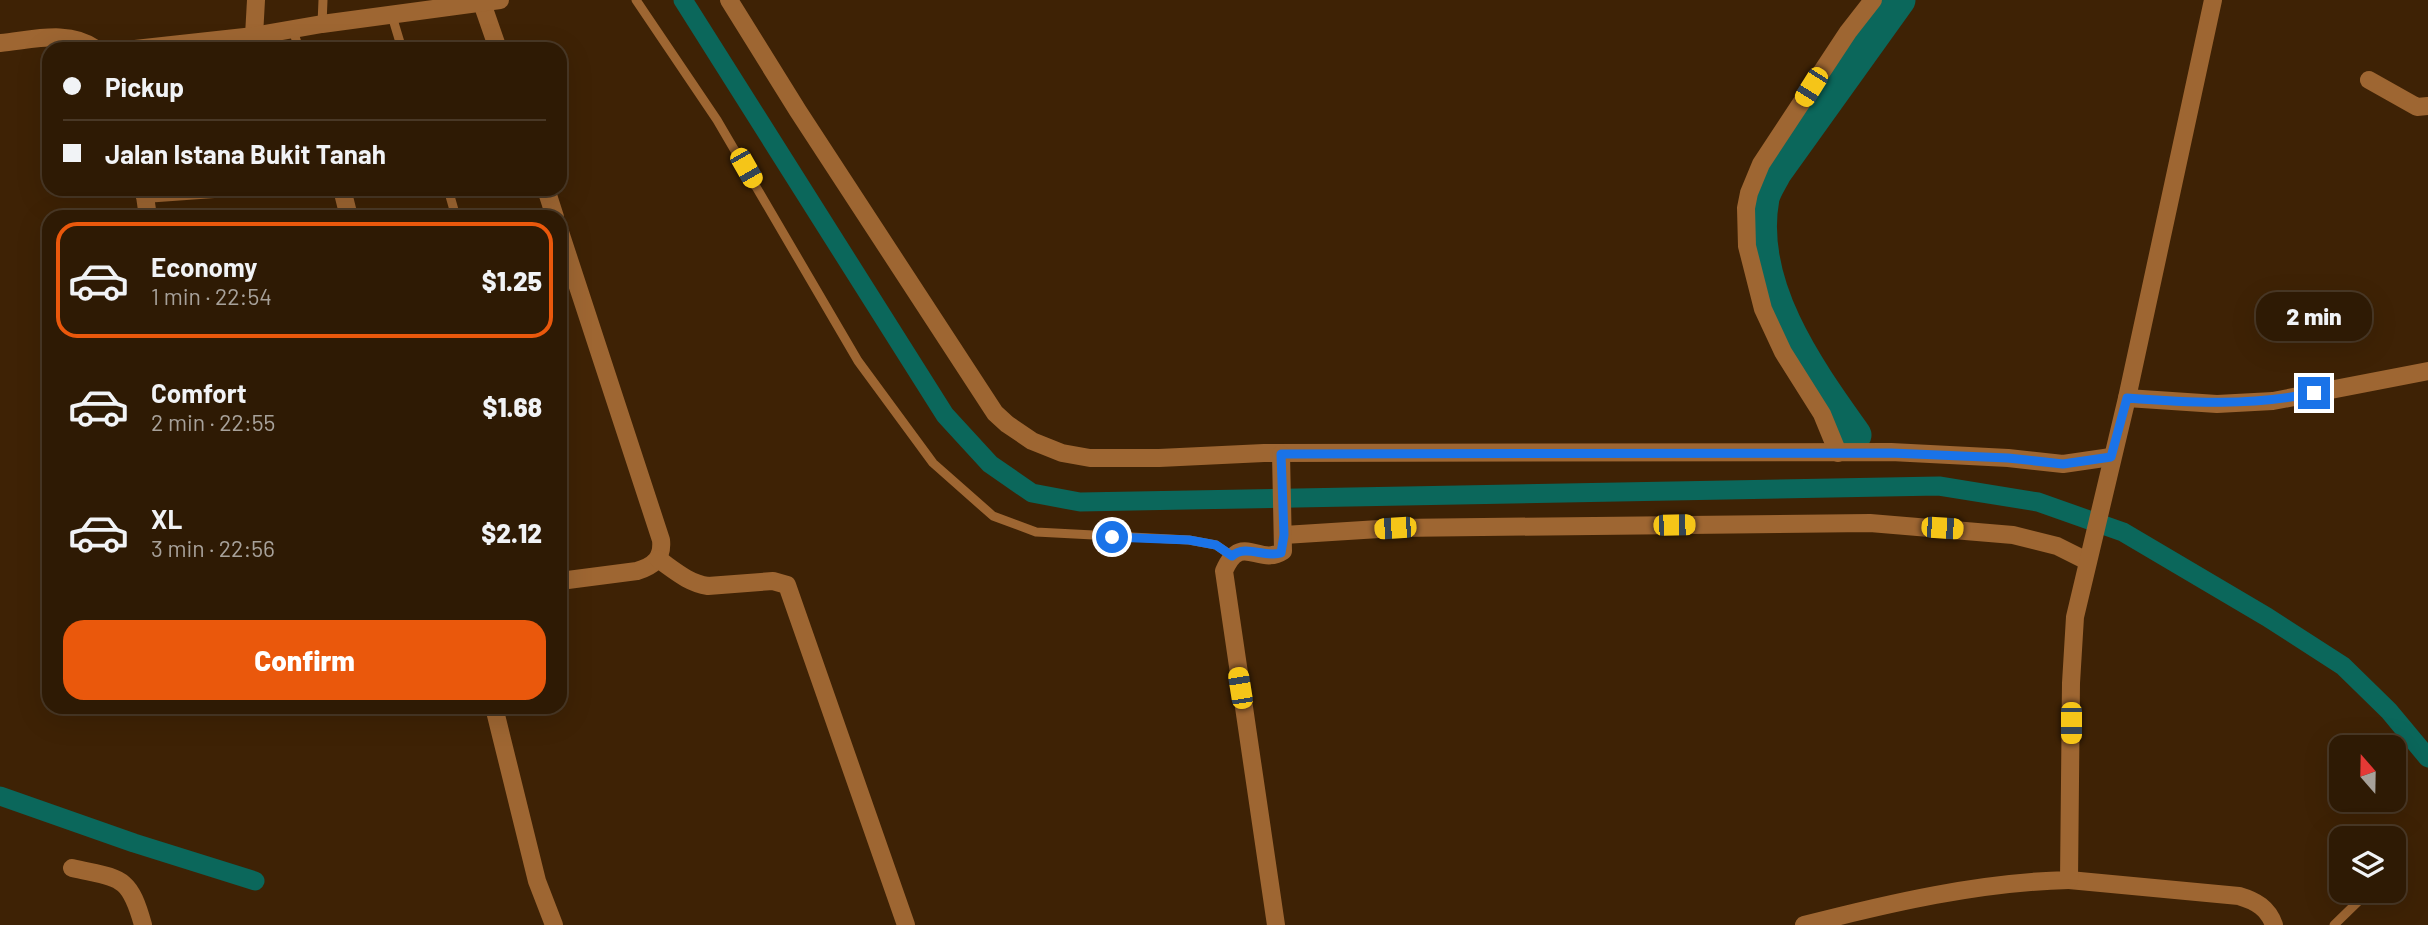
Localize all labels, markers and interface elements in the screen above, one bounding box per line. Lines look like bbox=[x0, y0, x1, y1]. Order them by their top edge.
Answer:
car bbox=[1791, 64, 1832, 110]
text: Pickup bbox=[105, 71, 184, 102]
text: Jalan Istana Bukit Tanah bbox=[105, 138, 386, 169]
car bbox=[727, 145, 766, 191]
icon: car bbox=[67, 249, 130, 312]
text: Economy bbox=[151, 251, 257, 282]
text: $1.25 bbox=[482, 265, 542, 296]
text: 1 min · 22:54 bbox=[151, 282, 272, 310]
callout: 2 min bbox=[2256, 292, 2372, 340]
text: 2 min bbox=[2286, 302, 2342, 330]
icon: car bbox=[67, 375, 130, 438]
text: Comfort bbox=[151, 377, 247, 408]
route end bbox=[2298, 377, 2330, 409]
text: $1.68 bbox=[482, 391, 542, 422]
text: 2 min · 22:55 bbox=[151, 408, 275, 436]
icon: car bbox=[67, 501, 130, 564]
text: XL bbox=[151, 503, 182, 534]
car bbox=[1653, 514, 1696, 536]
car bbox=[1374, 516, 1417, 540]
car bbox=[1921, 516, 1964, 540]
text: $2.12 bbox=[481, 517, 542, 548]
route start bbox=[1096, 521, 1128, 553]
text: 3 min · 22:56 bbox=[151, 534, 275, 562]
button: Confirm bbox=[63, 620, 546, 700]
car bbox=[1227, 666, 1254, 710]
car bbox=[2061, 702, 2082, 744]
north arrow bbox=[2329, 735, 2406, 812]
map controls bbox=[2329, 735, 2406, 903]
button: layers bbox=[2329, 826, 2406, 903]

